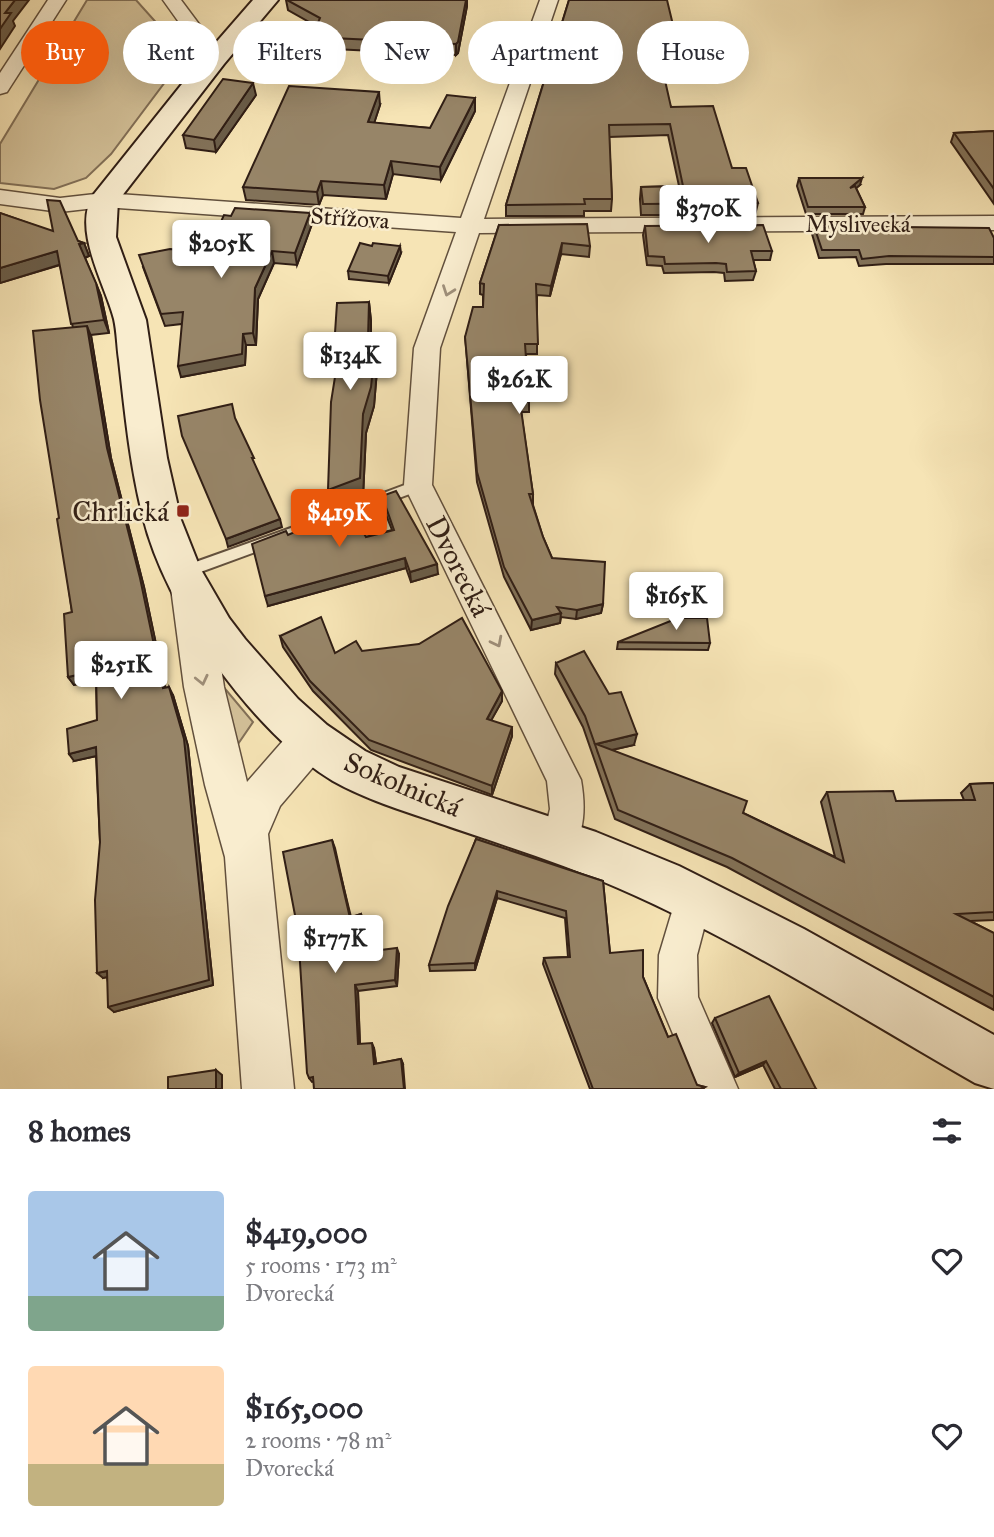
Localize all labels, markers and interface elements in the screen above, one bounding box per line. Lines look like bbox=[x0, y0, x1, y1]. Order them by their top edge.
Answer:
chip: Buy bbox=[21, 21, 109, 84]
chip: Rent bbox=[123, 21, 219, 84]
chip: Filters bbox=[233, 21, 346, 84]
chip: New bbox=[360, 21, 454, 84]
chip: Apartment bbox=[468, 21, 623, 84]
chip: House bbox=[637, 21, 749, 84]
pin: $370K bbox=[659, 186, 757, 245]
text: $370K bbox=[676, 194, 740, 222]
street label: Střížova bbox=[310, 201, 391, 235]
street label: Myslivecká bbox=[805, 210, 911, 238]
pin: $205K bbox=[172, 220, 270, 280]
text: $205K bbox=[188, 229, 254, 257]
one-way arrow bbox=[442, 284, 456, 296]
pin: $134K bbox=[301, 332, 399, 392]
text: $134K bbox=[319, 341, 381, 369]
pin: $262K bbox=[470, 356, 568, 416]
text: $262K bbox=[487, 365, 551, 393]
pin: $419K bbox=[290, 490, 388, 549]
place label: Chrlická bbox=[72, 494, 169, 529]
text: $419K bbox=[307, 498, 371, 526]
marker: Chrlická bbox=[175, 503, 191, 519]
street label: Dvorecká bbox=[418, 510, 499, 623]
pin: $165K bbox=[627, 572, 725, 632]
text: $165K bbox=[645, 581, 707, 609]
one-way arrow bbox=[489, 635, 503, 648]
pin: $251K bbox=[72, 642, 170, 701]
text: $251K bbox=[90, 650, 152, 678]
one-way arrow bbox=[193, 674, 208, 686]
street label: Sokolnická bbox=[339, 744, 467, 825]
pin: $177K bbox=[286, 916, 384, 975]
text: $177K bbox=[303, 924, 367, 952]
icon: filters bbox=[928, 1112, 966, 1150]
text: 8 homes bbox=[28, 1113, 131, 1149]
text: $419,000 bbox=[245, 1215, 368, 1251]
icon: home bbox=[84, 1219, 168, 1303]
icon: heart bbox=[928, 1242, 966, 1280]
text: 5 rooms · 173 m² bbox=[245, 1251, 397, 1279]
text: Dvorecká bbox=[245, 1279, 334, 1307]
text: $165,000 bbox=[245, 1390, 363, 1426]
icon: home bbox=[84, 1394, 168, 1478]
icon: heart bbox=[928, 1417, 966, 1455]
text: 2 rooms · 78 m² bbox=[245, 1426, 391, 1454]
text: Dvorecká bbox=[245, 1454, 334, 1482]

